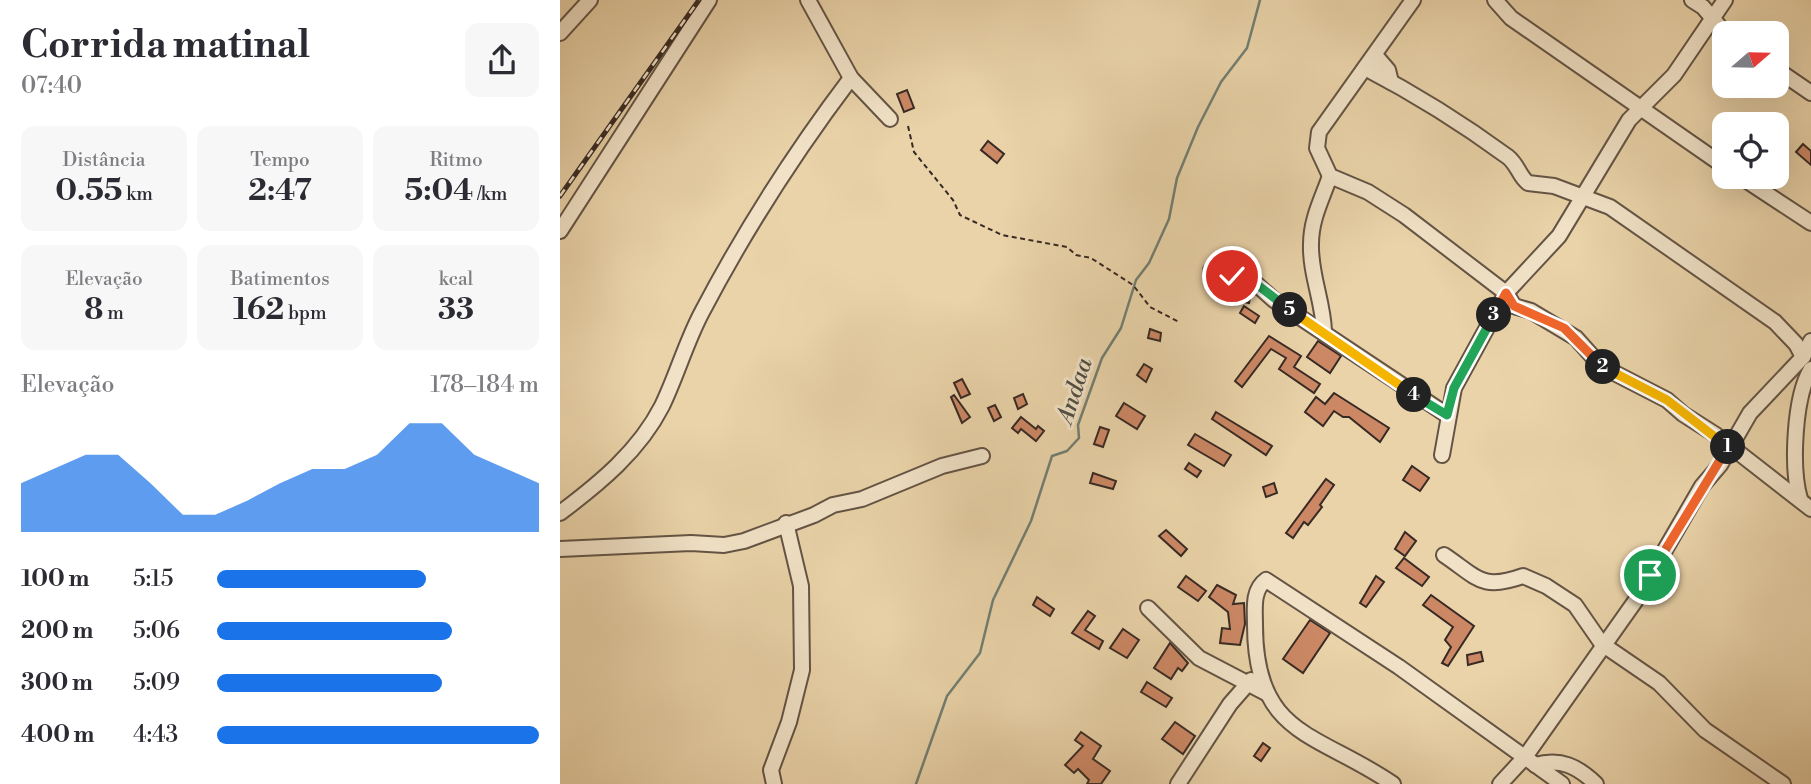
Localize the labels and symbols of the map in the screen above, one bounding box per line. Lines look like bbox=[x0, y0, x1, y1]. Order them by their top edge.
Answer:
north arrow bbox=[1712, 21, 1788, 98]
pin bbox=[1202, 246, 1262, 306]
pin: 5 bbox=[1272, 292, 1308, 328]
pin: 3 bbox=[1476, 298, 1511, 332]
pin: 2 bbox=[1586, 350, 1620, 384]
water label: Andaa bbox=[1049, 354, 1100, 431]
pin: 4 bbox=[1396, 378, 1432, 412]
pin: 1 bbox=[1710, 430, 1746, 464]
pin bbox=[1620, 545, 1680, 605]

